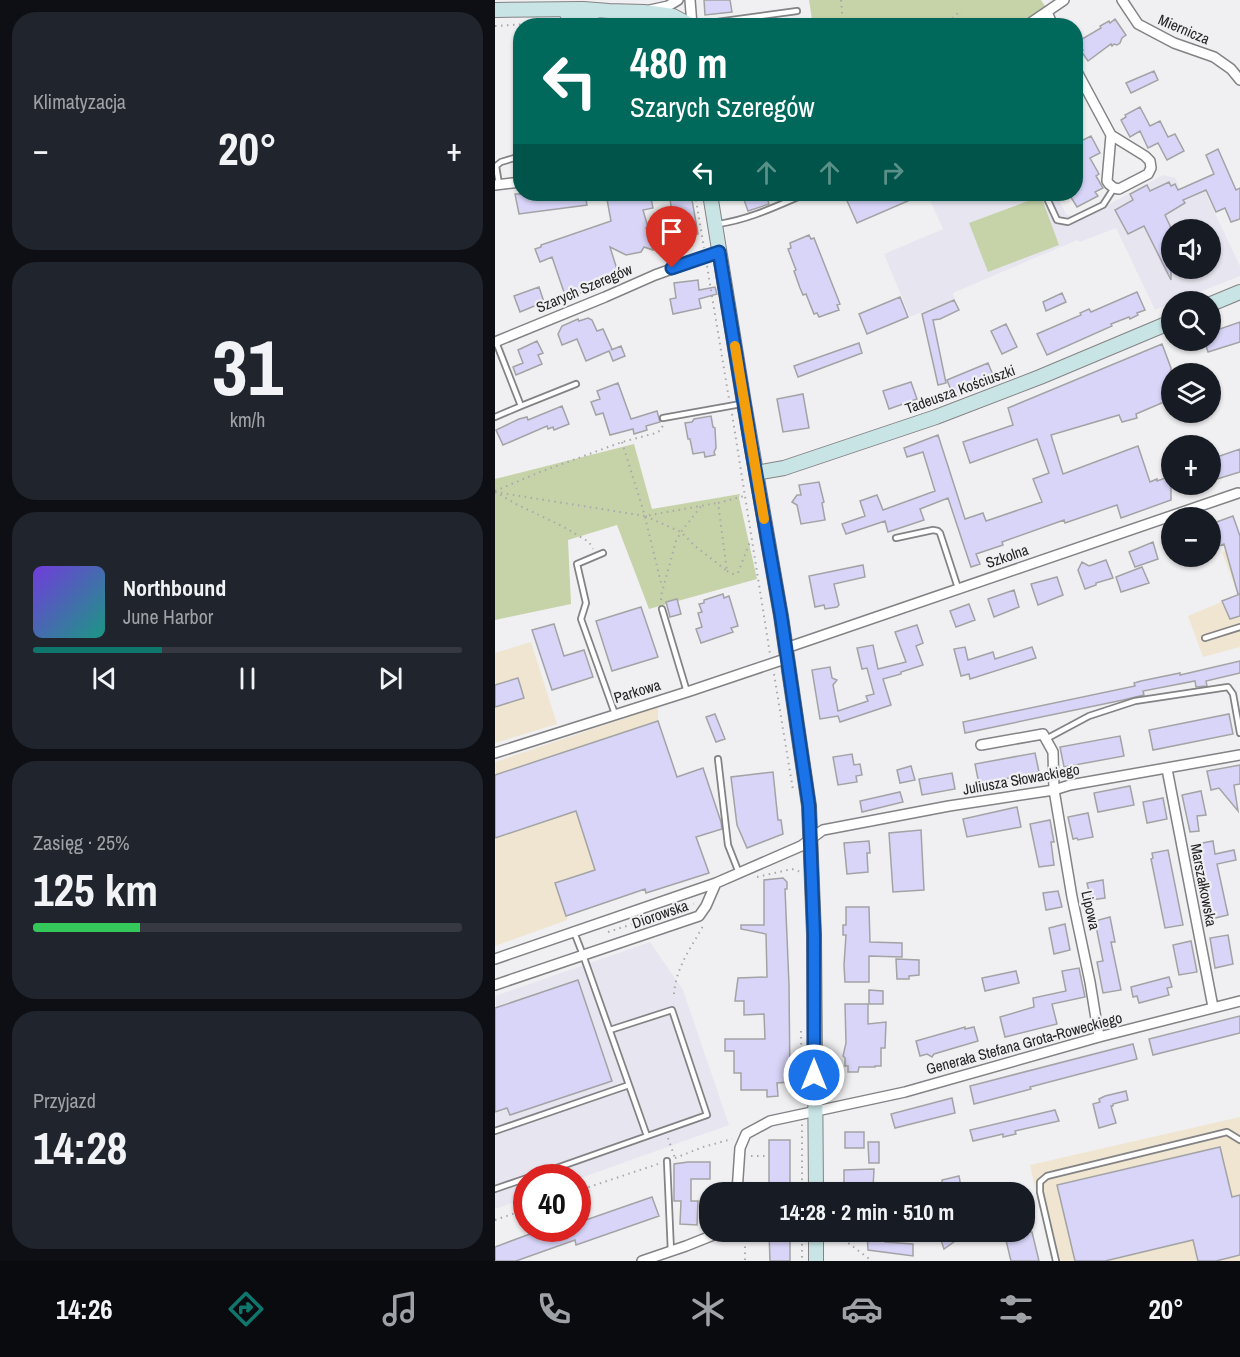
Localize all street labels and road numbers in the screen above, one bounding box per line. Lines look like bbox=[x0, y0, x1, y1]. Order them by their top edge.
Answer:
street label: Miernicza bbox=[1155, 9, 1213, 49]
street label: Szarych Szeregów bbox=[533, 258, 635, 318]
street label: Tadeusza Kościuszki bbox=[902, 359, 1018, 419]
street label: Szkolna bbox=[983, 539, 1031, 573]
street label: Parkowa bbox=[611, 674, 663, 708]
street label: Juliusza Słowackiego bbox=[961, 758, 1081, 800]
street label: Marszałkowska bbox=[1186, 842, 1222, 928]
street label: Lipowa bbox=[1076, 888, 1106, 932]
street label: Diorowska bbox=[629, 895, 691, 933]
street label: Generała Stefana Grota-Roweckiego bbox=[924, 1007, 1125, 1079]

